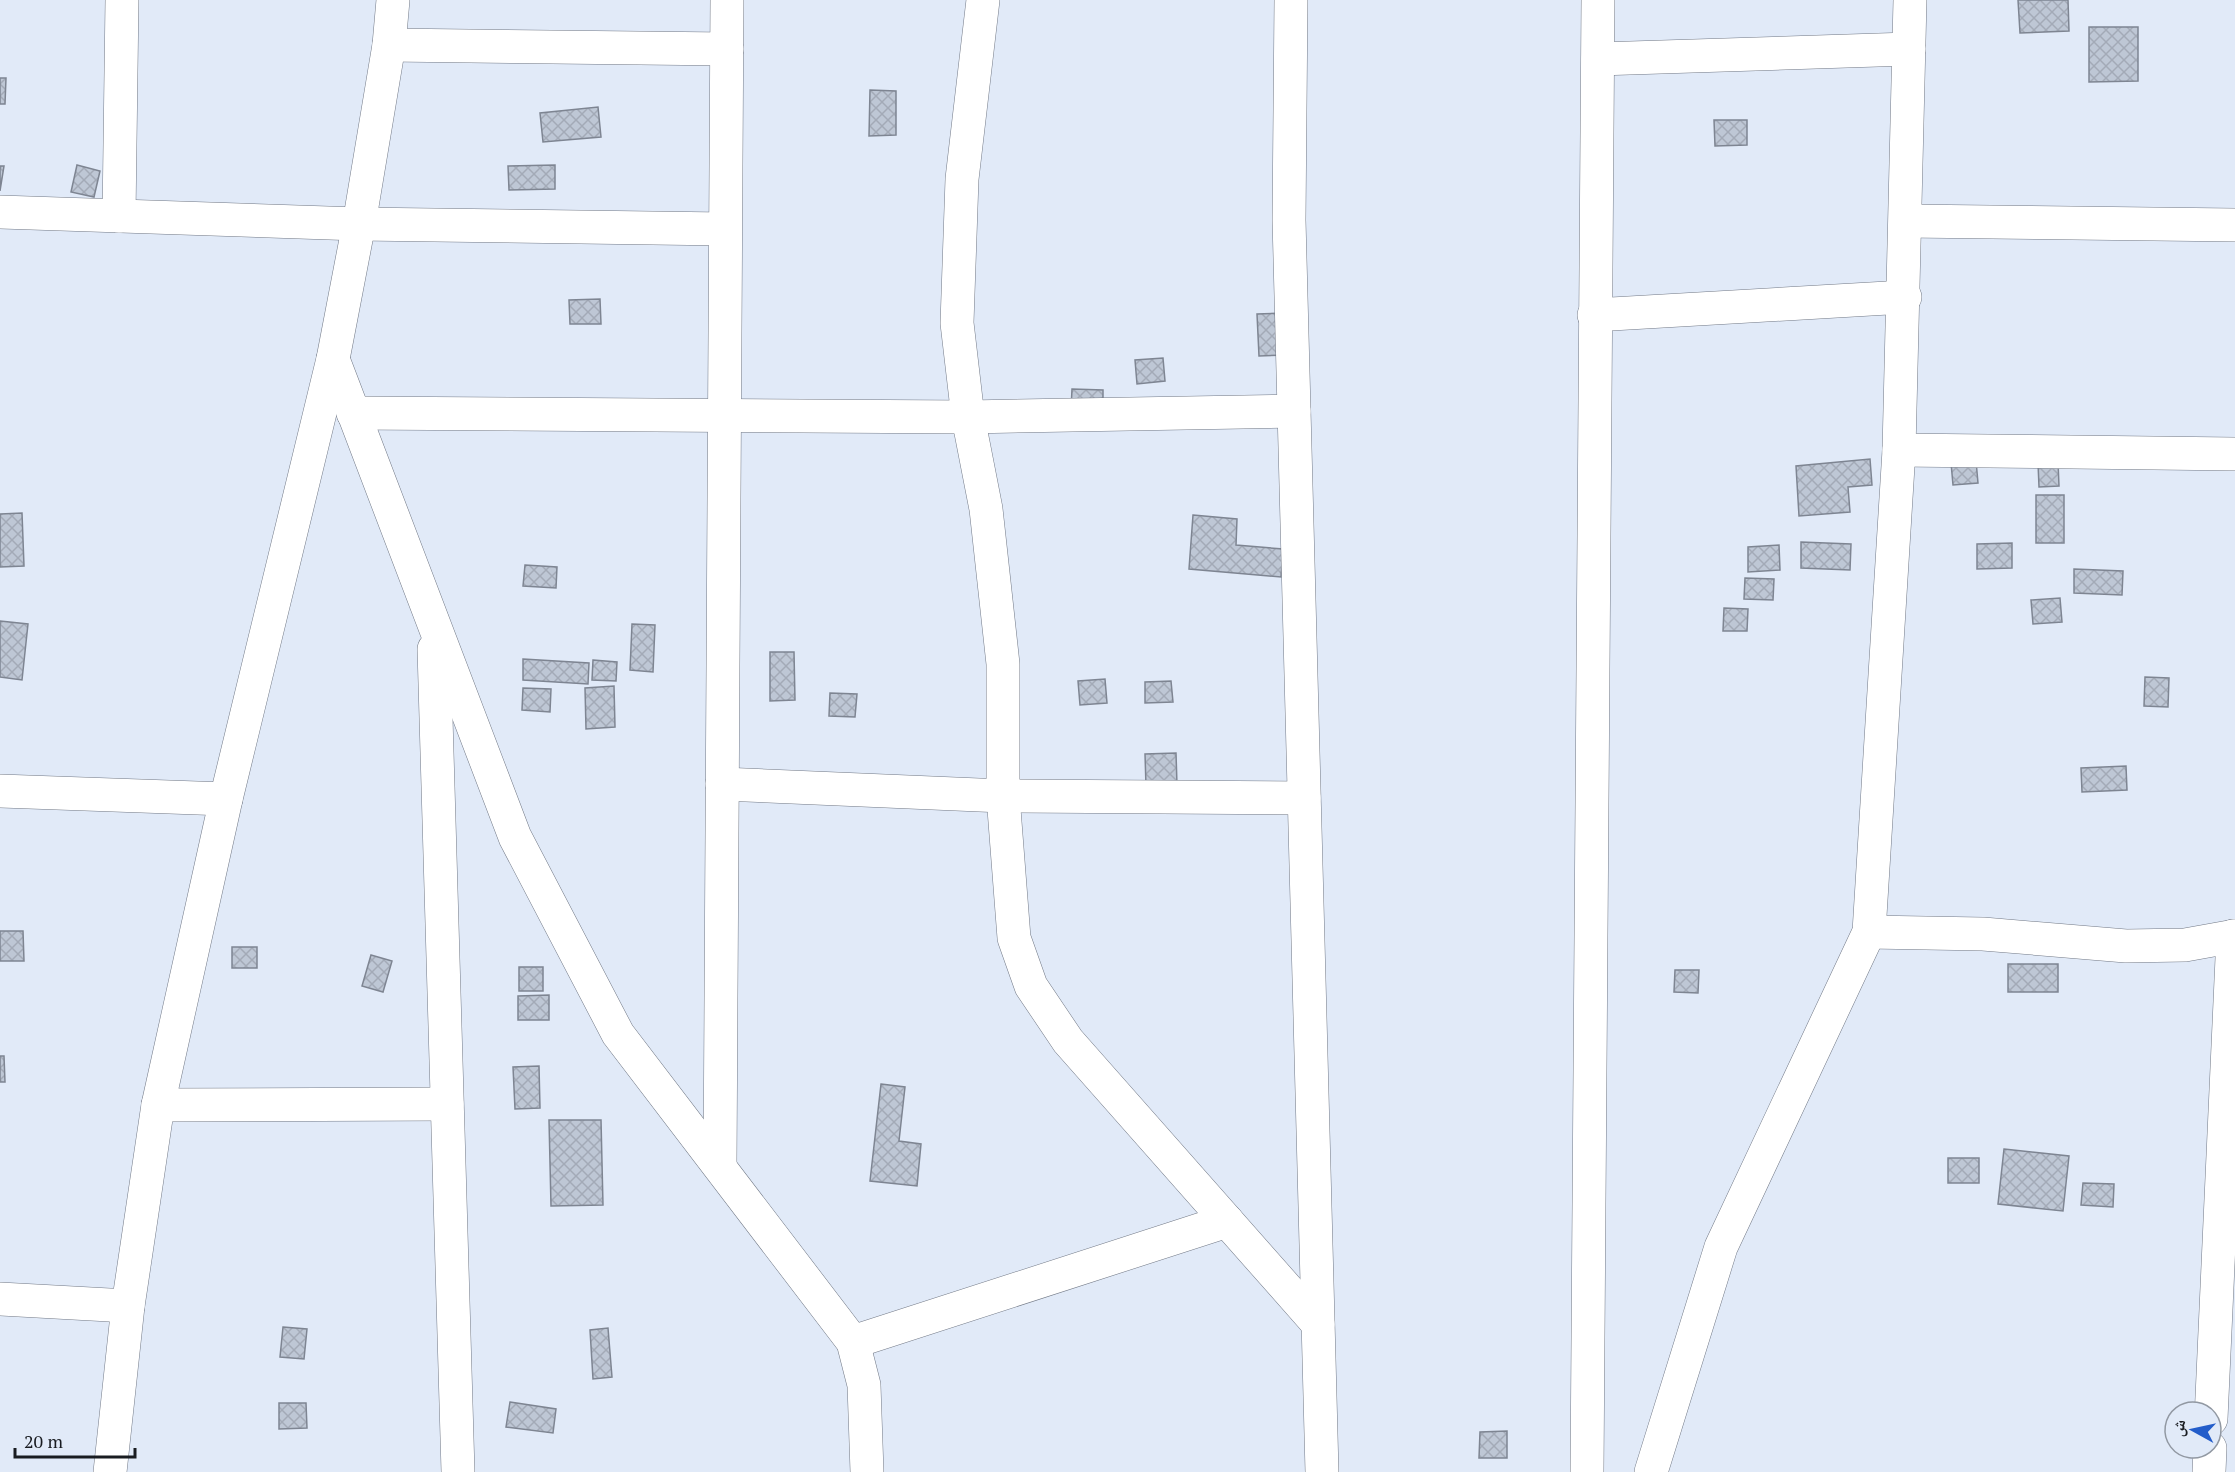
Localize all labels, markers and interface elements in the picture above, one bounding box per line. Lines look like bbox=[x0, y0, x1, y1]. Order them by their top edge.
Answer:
north arrow bbox=[2163, 1400, 2223, 1460]
text: ش bbox=[2166, 1418, 2190, 1438]
scale bar bbox=[15, 1421, 135, 1459]
text: 20 m bbox=[24, 1429, 64, 1453]

